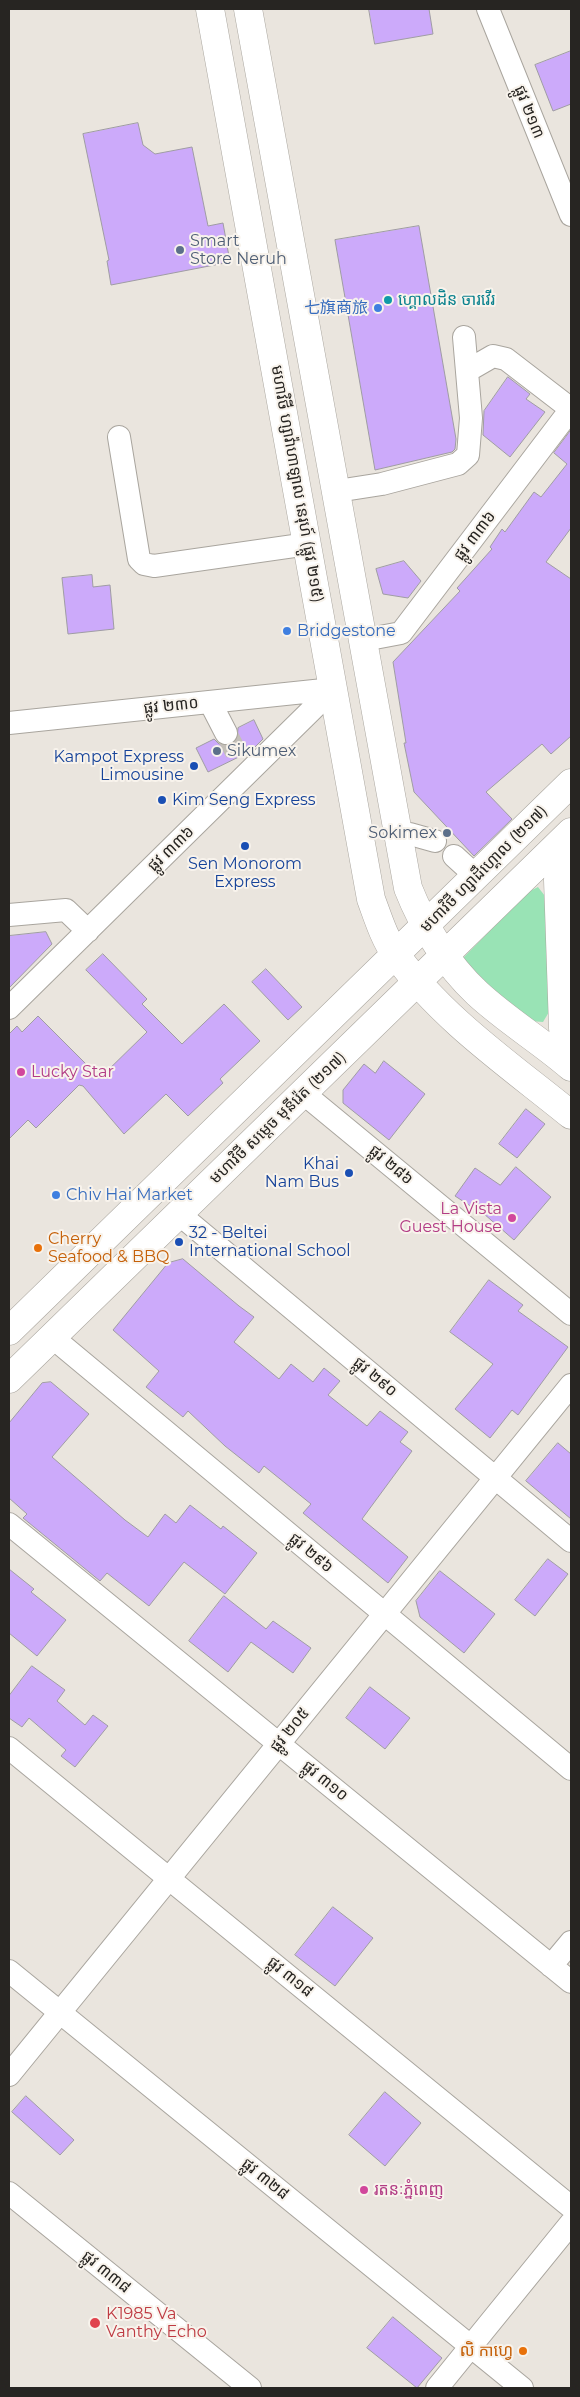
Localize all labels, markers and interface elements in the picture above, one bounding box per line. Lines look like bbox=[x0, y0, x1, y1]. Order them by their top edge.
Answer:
street label: ផ្លូវ ២១៣ bbox=[510, 83, 548, 141]
place label: Smart Store Neruh bbox=[190, 231, 287, 269]
marker: Smart Store Neruh bbox=[174, 244, 186, 256]
place label: ហ្គោលដិន ចារវើរ bbox=[398, 290, 495, 310]
marker: ហ្គោលដិន ចារវើរ bbox=[382, 294, 394, 306]
place label: 七旗商旅 bbox=[304, 298, 368, 318]
marker: 七旗商旅 bbox=[372, 302, 384, 314]
street label: មហាវិថី ហ្សាវ៉ាហាឡាល នេរុហ៍ (ផ្លូវ ២១៥) bbox=[267, 364, 327, 604]
street label: ផ្លូវ ៣៣៦ bbox=[450, 507, 500, 565]
place label: Bridgestone bbox=[297, 621, 396, 641]
marker: Bridgestone bbox=[281, 625, 293, 637]
street label: ផ្លូវ ២៣០ bbox=[142, 694, 200, 718]
place label: Sikumex bbox=[227, 741, 296, 761]
marker: Sikumex bbox=[211, 745, 223, 757]
place label: Kampot Express Limousine bbox=[54, 747, 184, 785]
marker: Kampot Express Limousine bbox=[188, 760, 200, 772]
place label: Kim Seng Express bbox=[172, 790, 316, 810]
marker: Kim Seng Express bbox=[156, 794, 168, 806]
street label: មហាវិថី ហ្សាដឹហ្គោល (២១៧) bbox=[416, 801, 552, 937]
street label: ផ្លូវ ៣៣៦ bbox=[144, 822, 198, 876]
place label: Sokimex bbox=[368, 823, 437, 843]
marker: Sokimex bbox=[441, 827, 453, 839]
marker: Sen Monorom Express bbox=[239, 840, 251, 852]
place label: Sen Monorom Express bbox=[188, 854, 302, 892]
street label: មហាវិថី សម្តេច មុនីរ៉េត (២១៧) bbox=[206, 1048, 350, 1188]
place label: Lucky Star bbox=[31, 1062, 114, 1082]
marker: Lucky Star bbox=[15, 1066, 27, 1078]
street label: ផ្លូវ ២៨៦ bbox=[365, 1141, 417, 1189]
place label: Khai Nam Bus bbox=[265, 1154, 339, 1192]
marker: Khai Nam Bus bbox=[343, 1167, 355, 1179]
place label: Chiv Hai Market bbox=[66, 1185, 193, 1205]
marker: Chiv Hai Market bbox=[50, 1189, 62, 1201]
place label: La Vista Guest House bbox=[399, 1199, 502, 1237]
marker: La Vista Guest House bbox=[506, 1212, 518, 1224]
place label: 32 - Beltei International School bbox=[189, 1223, 351, 1261]
place label: Cherry Seafood & BBQ bbox=[48, 1229, 170, 1267]
marker: 32 - Beltei International School bbox=[173, 1236, 185, 1248]
marker: Cherry Seafood & BBQ bbox=[32, 1242, 44, 1254]
street label: ផ្លូវ ២៩០ bbox=[349, 1353, 401, 1401]
street label: ផ្លូវ ២៩៦ bbox=[285, 1529, 337, 1577]
street label: ផ្លូវ ២០៥ bbox=[266, 1704, 314, 1756]
street label: ផ្លូវ ៣១០ bbox=[298, 1757, 352, 1805]
street label: ផ្លូវ ៣១៨ bbox=[263, 1953, 317, 2001]
street label: ផ្លូវ ៣២៨ bbox=[237, 2154, 293, 2204]
place label: រតនៈភ្នំពេញ bbox=[374, 2180, 444, 2200]
marker: រតនៈភ្នំពេញ bbox=[358, 2184, 370, 2196]
street label: ផ្លូវ ៣៣៨ bbox=[78, 2247, 134, 2297]
place label: K1985 Va Vanthy Echo bbox=[106, 2304, 207, 2342]
marker: K1985 Va Vanthy Echo bbox=[88, 2316, 102, 2330]
place label: លិ កាហ្វេ bbox=[460, 2341, 513, 2361]
marker: លិ កាហ្វេ bbox=[517, 2345, 529, 2357]

